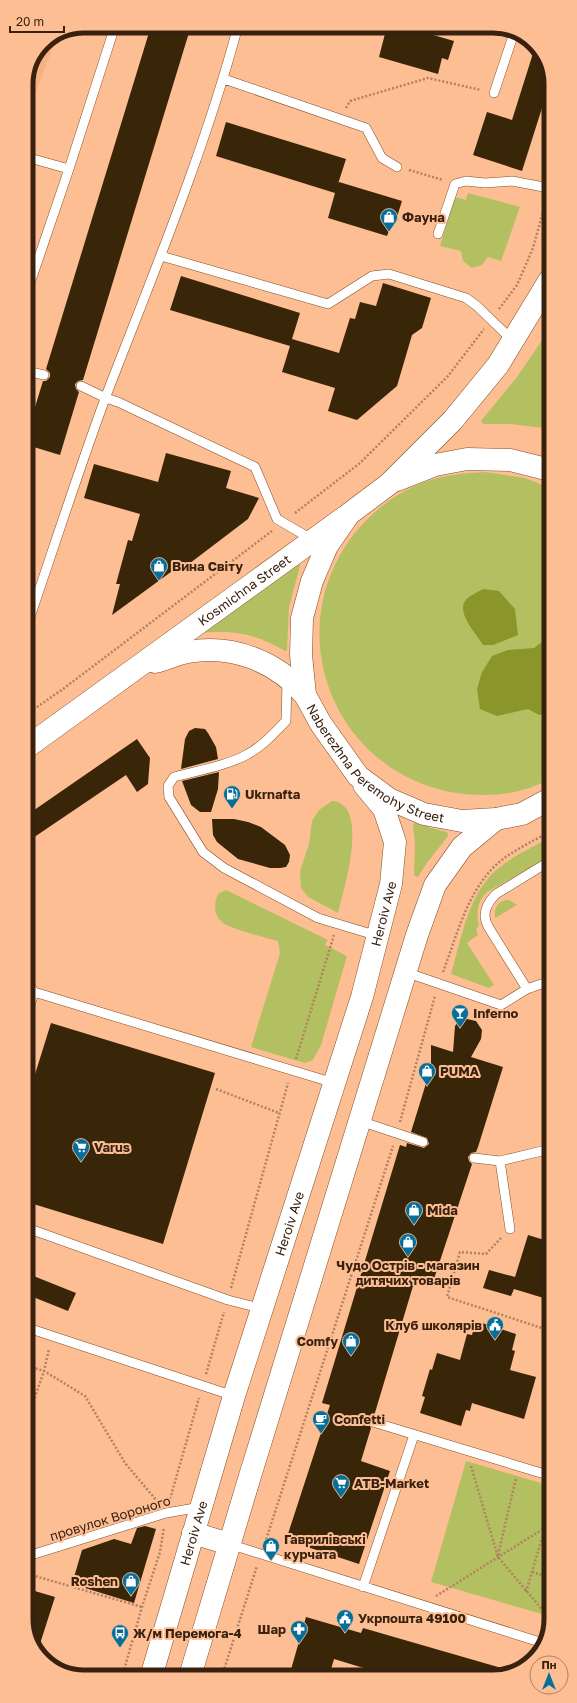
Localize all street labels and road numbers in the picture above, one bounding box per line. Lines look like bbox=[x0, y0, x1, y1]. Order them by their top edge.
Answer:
street label: Kosmichna Street bbox=[195, 551, 294, 629]
street label: Naberezhna Peremohy Street bbox=[303, 701, 446, 826]
street label: Heroiv Ave bbox=[367, 879, 399, 948]
street label: Heroiv Ave bbox=[271, 1189, 307, 1258]
street label: провулок Вороного bbox=[48, 1492, 173, 1544]
street label: Heroiv Ave bbox=[176, 1499, 211, 1567]

